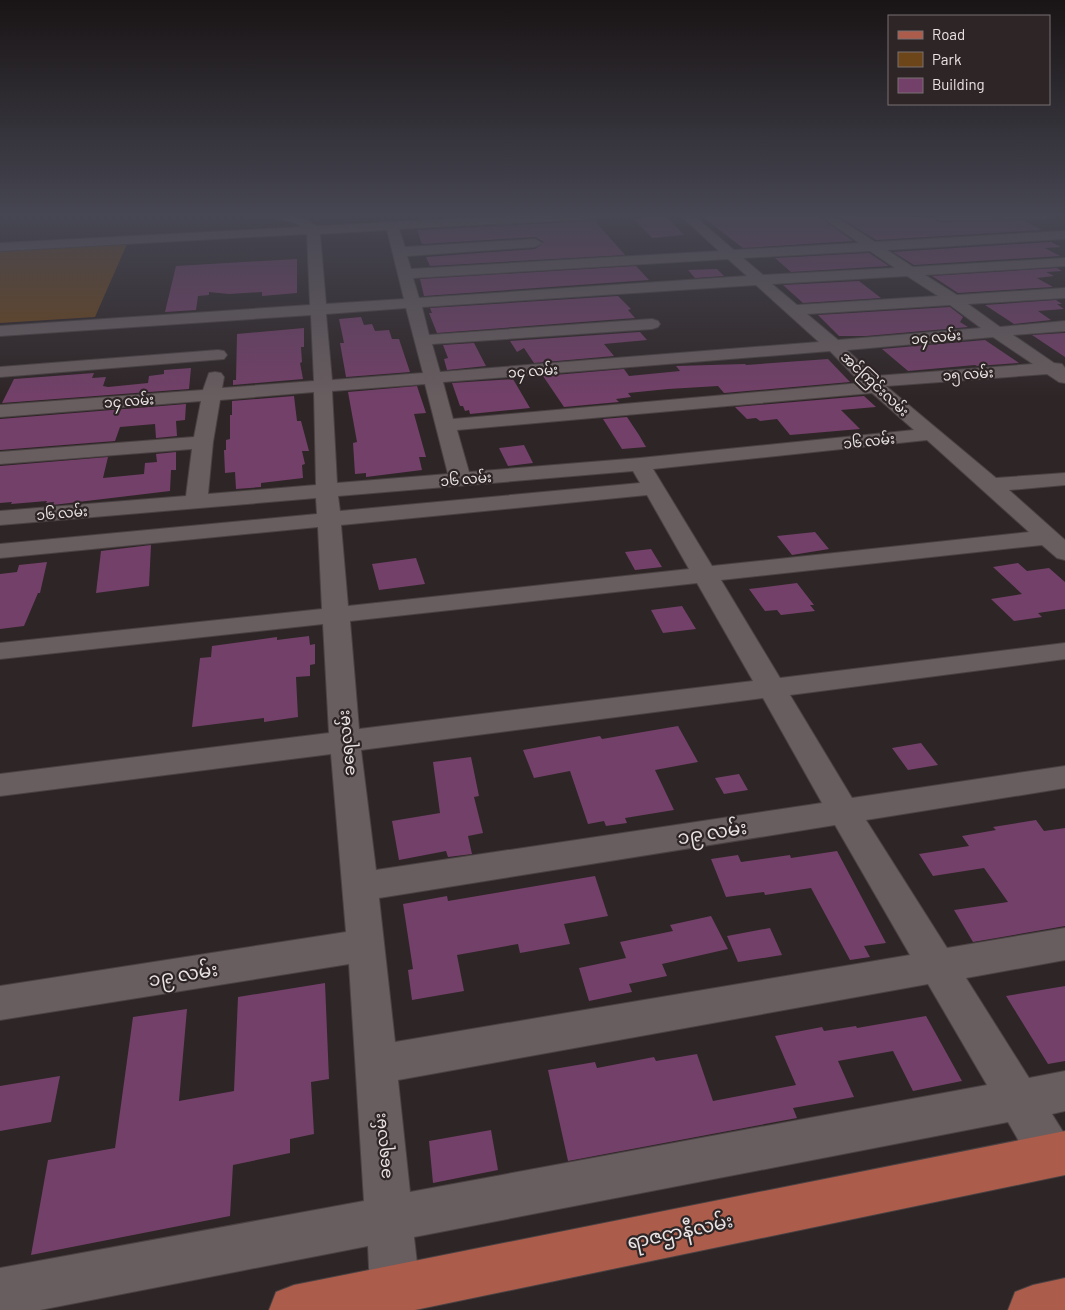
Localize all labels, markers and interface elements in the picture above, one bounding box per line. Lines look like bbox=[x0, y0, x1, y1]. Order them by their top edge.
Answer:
legend bbox=[888, 15, 1050, 105]
text: Road bbox=[932, 25, 965, 43]
text: Park bbox=[932, 50, 962, 68]
text: Building bbox=[932, 75, 985, 93]
street label: ၁၄ လမ်း bbox=[910, 325, 962, 351]
street label: အင်ကြင်းလမ်း bbox=[835, 347, 914, 422]
street label: ၁၄ လမ်း bbox=[507, 359, 559, 385]
street label: ၁၅ လမ်း bbox=[942, 362, 994, 388]
street label: ၁၄ လမ်း bbox=[103, 389, 155, 415]
street label: ၁၆ လမ်း bbox=[842, 428, 896, 452]
street label: ၁၆ လမ်း bbox=[439, 467, 492, 489]
street label: ၁၆ လမ်း bbox=[35, 501, 88, 523]
street label: ခရေလမ်း bbox=[332, 709, 363, 777]
street label: ၁၉ လမ်း bbox=[675, 813, 749, 853]
street label: ၁၉ လမ်း bbox=[146, 955, 220, 995]
street label: ခရေလမ်း bbox=[368, 1112, 399, 1180]
street label: ရာဇဌာနီလမ်း bbox=[624, 1206, 736, 1258]

